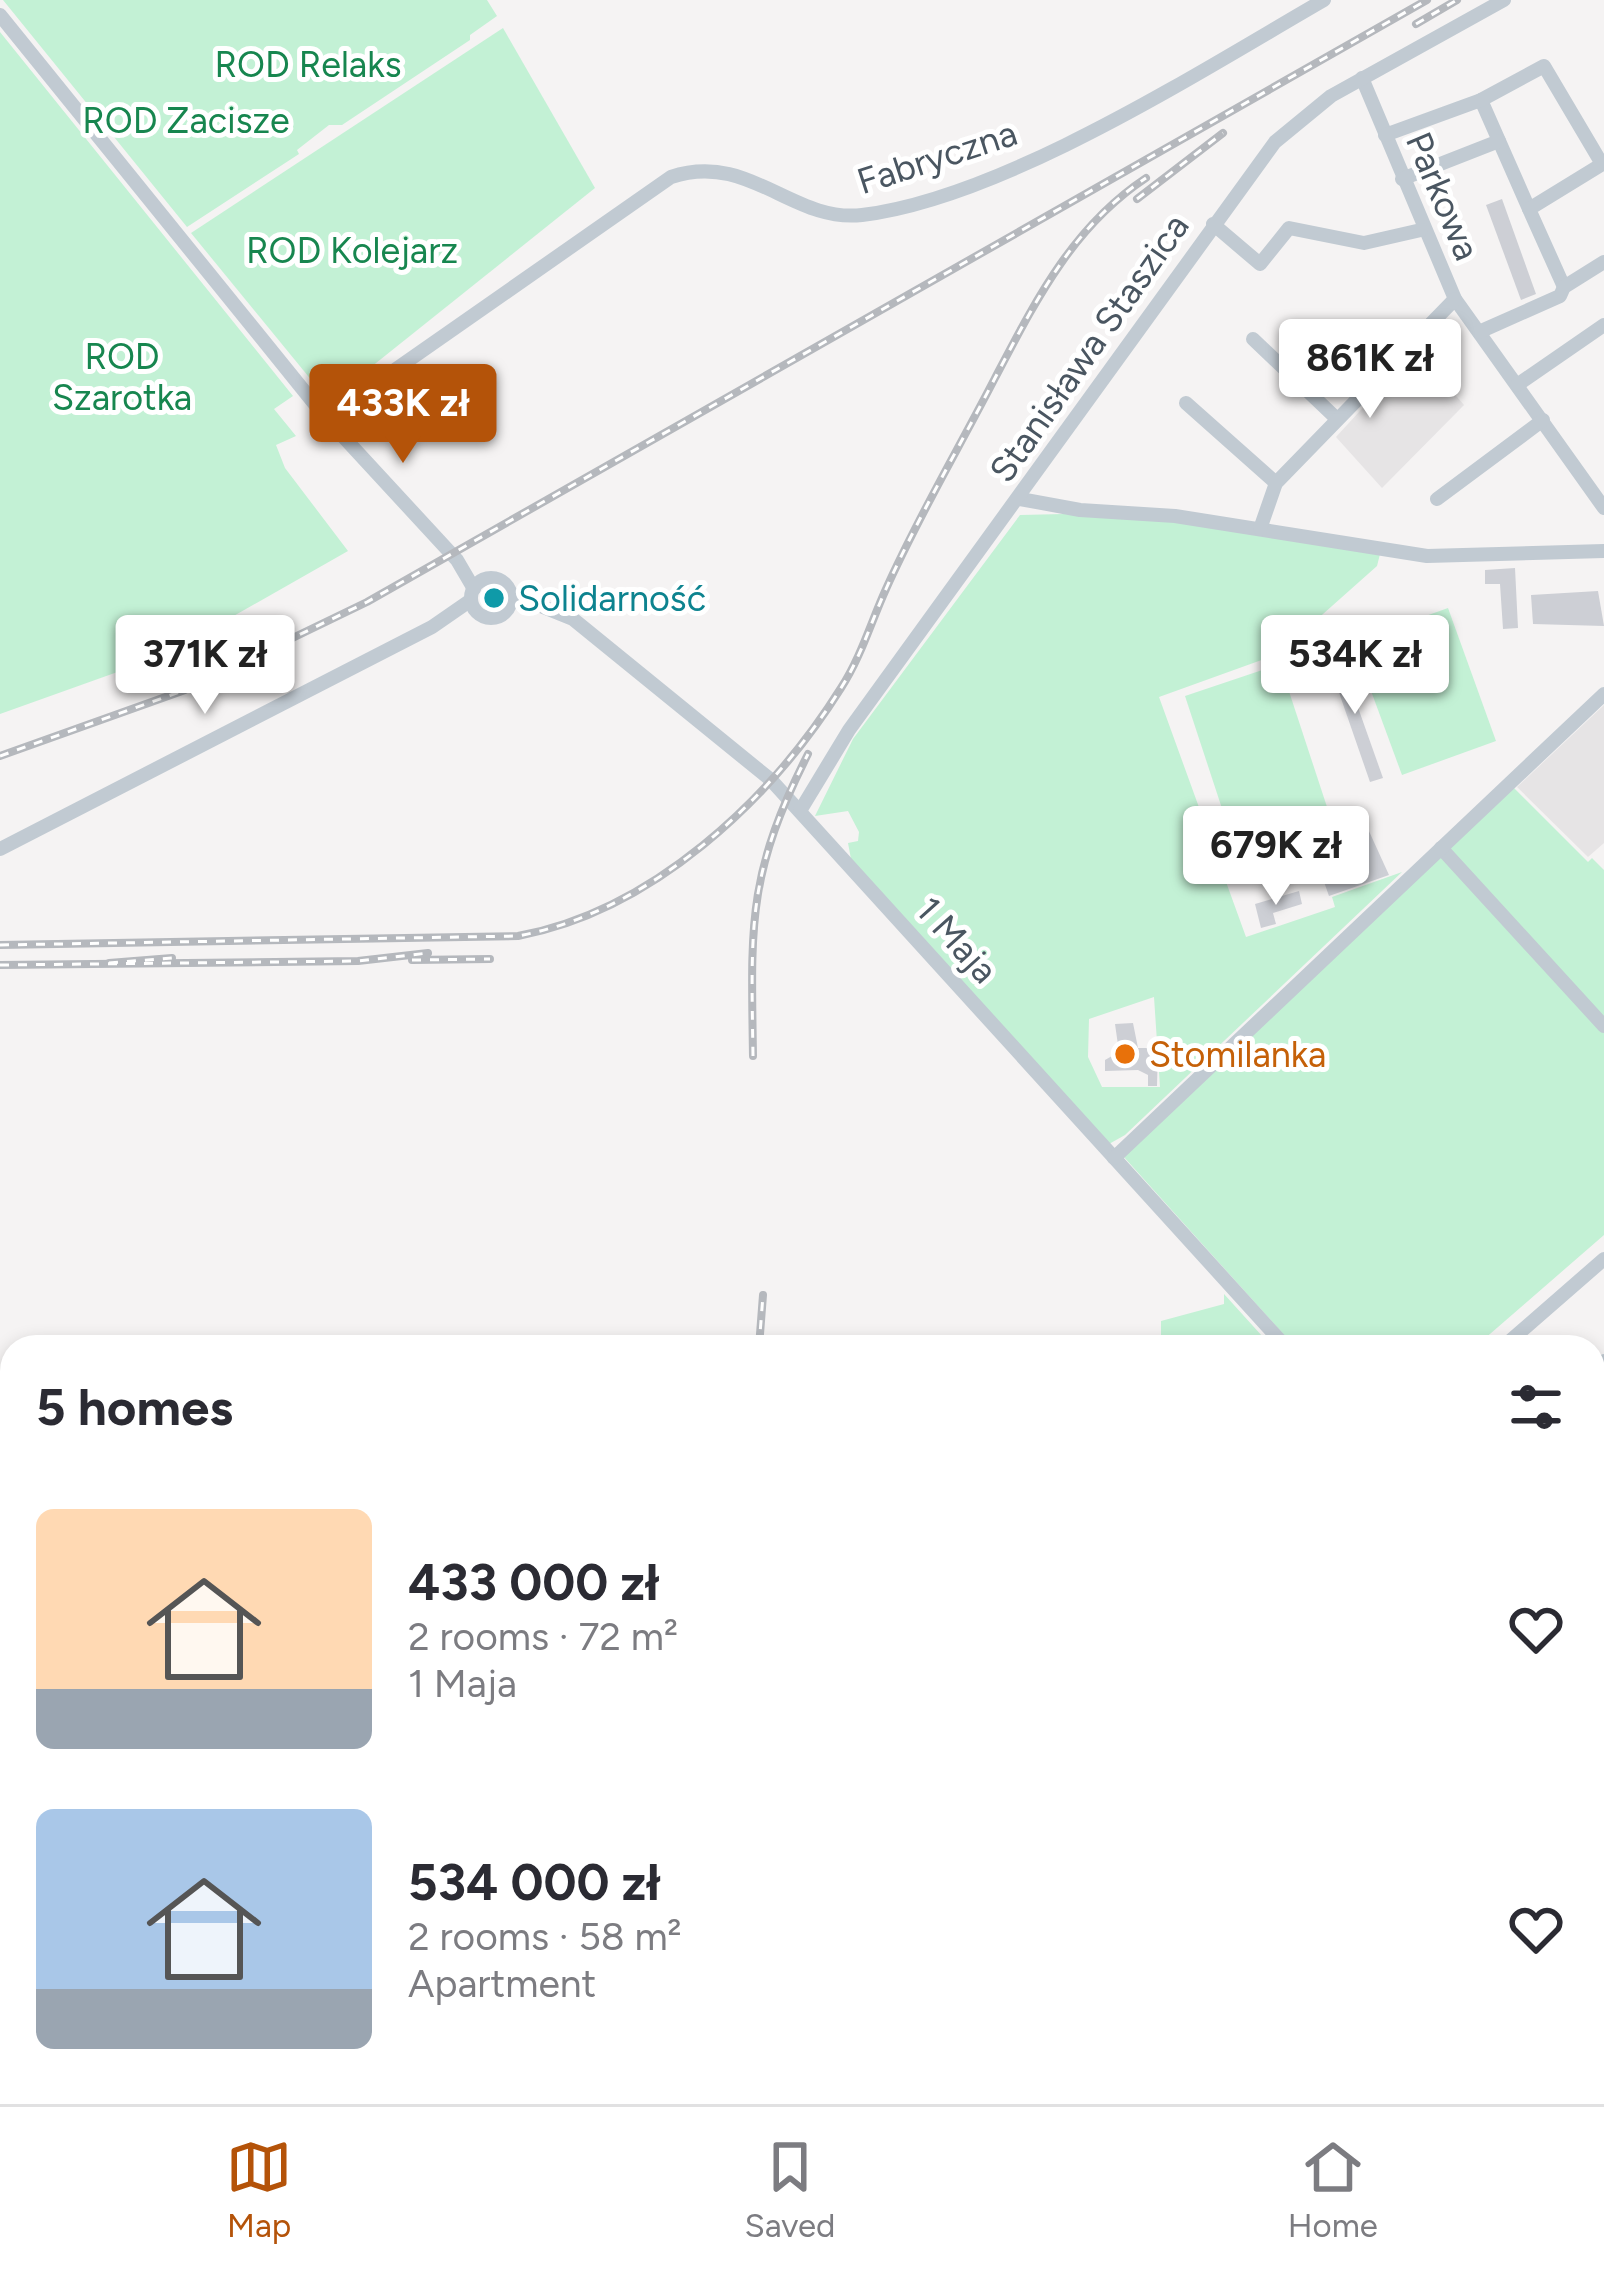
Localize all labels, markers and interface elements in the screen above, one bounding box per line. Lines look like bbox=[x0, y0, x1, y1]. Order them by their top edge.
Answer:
park label: ROD Relaks bbox=[215, 43, 401, 86]
park label: ROD Zacisze bbox=[82, 99, 290, 142]
street label: Fabryczna bbox=[852, 111, 1022, 203]
street label: Parkowa bbox=[1397, 126, 1489, 266]
street label: Stanisława Staszica bbox=[980, 206, 1198, 490]
park label: ROD Kolejarz bbox=[246, 229, 458, 272]
pin: 861K zł bbox=[1259, 319, 1481, 421]
text: 861K zł bbox=[1306, 334, 1434, 381]
park label: ROD Szarotka bbox=[52, 335, 192, 419]
pin: 433K zł bbox=[292, 364, 514, 466]
text: 433K zł bbox=[336, 379, 470, 426]
place label: Solidarność bbox=[518, 577, 706, 620]
marker: Solidarność bbox=[481, 585, 507, 611]
pin: 371K zł bbox=[94, 615, 316, 717]
pin: 534K zł bbox=[1244, 615, 1466, 717]
text: 371K zł bbox=[143, 630, 267, 677]
text: 534K zł bbox=[1288, 630, 1422, 677]
pin: 679K zł bbox=[1165, 806, 1387, 908]
text: 679K zł bbox=[1210, 821, 1342, 868]
street label: 1 Maja bbox=[907, 888, 1007, 992]
place label: Stomilanka bbox=[1149, 1033, 1326, 1076]
marker: Stomilanka bbox=[1112, 1041, 1138, 1067]
icon: filters bbox=[1503, 1374, 1569, 1440]
text: 5 homes bbox=[36, 1377, 233, 1438]
text: 433 000 zł bbox=[408, 1552, 659, 1613]
icon: home bbox=[132, 1557, 276, 1701]
icon: heart bbox=[1503, 1596, 1569, 1662]
text: 2 rooms · 72 m² bbox=[408, 1613, 678, 1660]
text: 1 Maja bbox=[408, 1660, 517, 1707]
text: 534 000 zł bbox=[408, 1852, 661, 1913]
icon: home bbox=[132, 1857, 276, 2001]
icon: heart bbox=[1503, 1896, 1569, 1962]
text: 2 rooms · 58 m² bbox=[408, 1913, 682, 1960]
text: Apartment bbox=[408, 1960, 596, 2007]
tab: Map bbox=[226, 2134, 292, 2245]
tab: Saved bbox=[744, 2134, 835, 2245]
tab: Home bbox=[1288, 2134, 1378, 2245]

